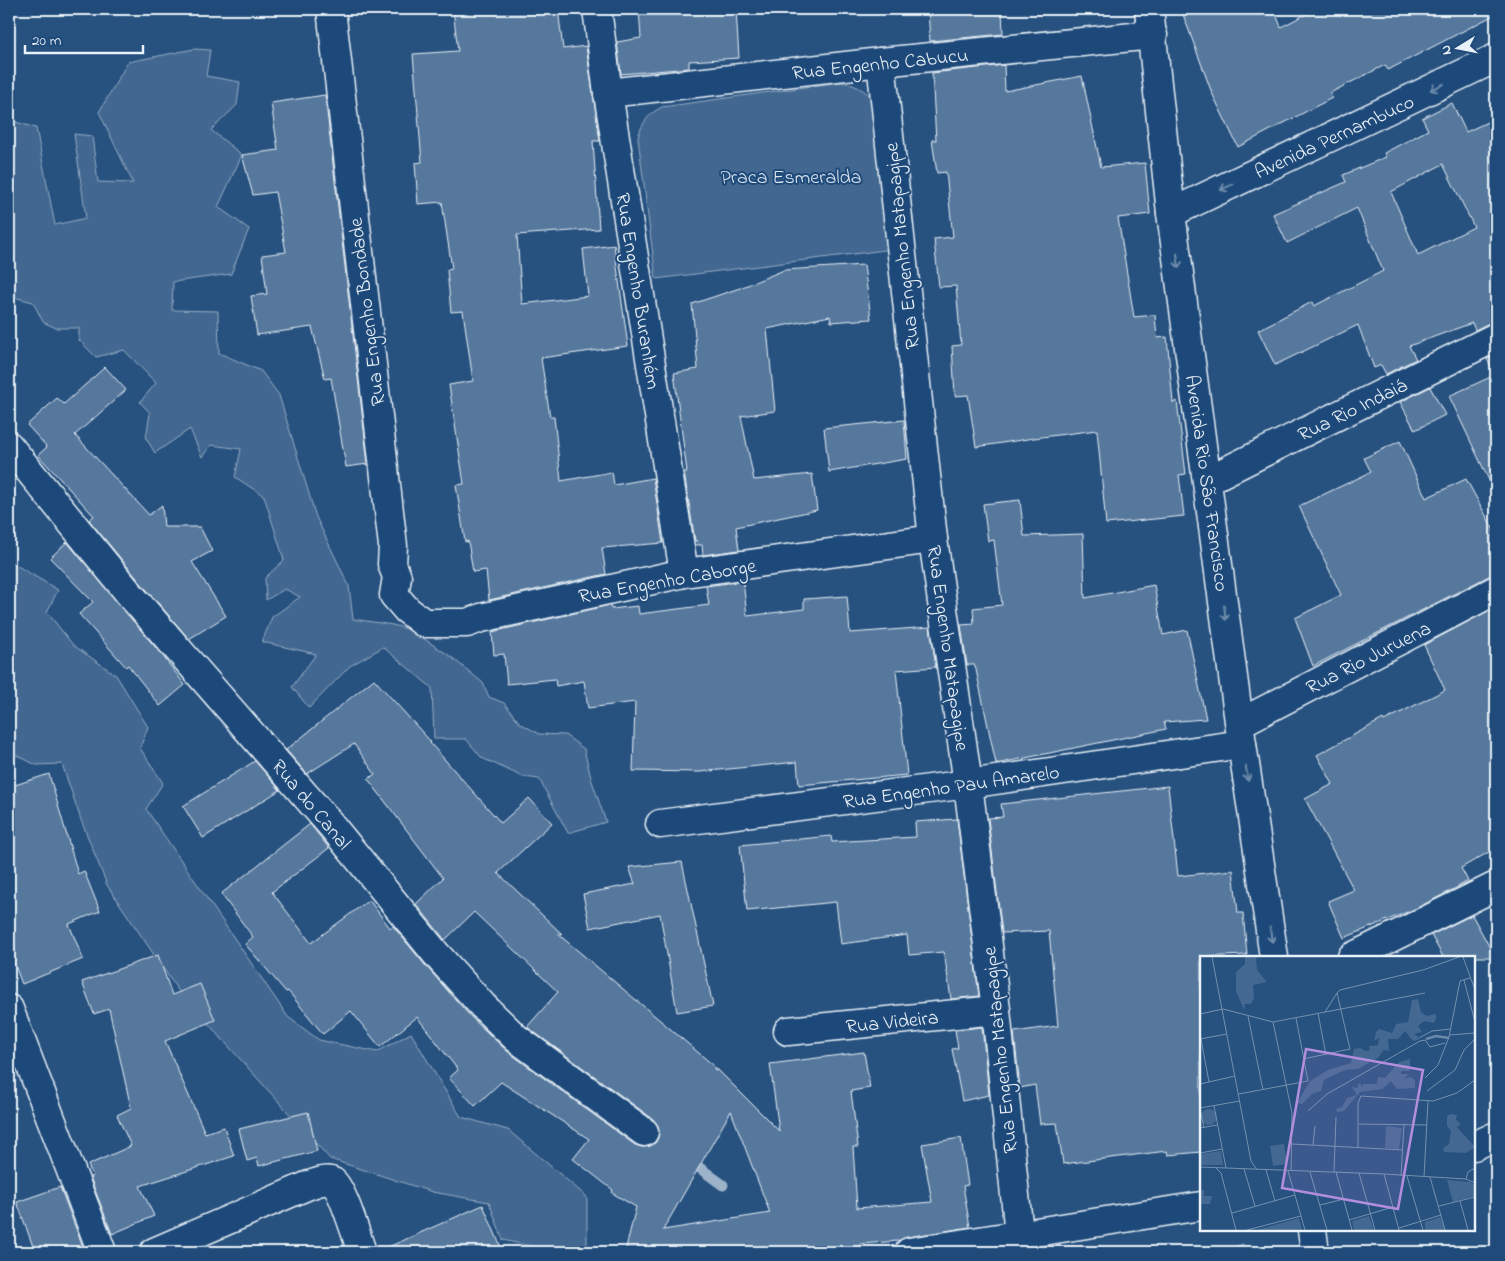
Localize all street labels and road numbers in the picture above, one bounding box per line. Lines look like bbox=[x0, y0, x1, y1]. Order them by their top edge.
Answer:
street label: Rua Engenho Cabucu bbox=[791, 42, 970, 90]
street label: Avenida Pernambuco bbox=[1251, 89, 1420, 188]
street label: Rua Engenho Matapagipe bbox=[878, 141, 930, 350]
street label: Rua Engenho Buranhém bbox=[606, 191, 666, 392]
street label: Rua Engenho Bondade bbox=[343, 216, 395, 407]
street label: Rua Rio Indaiá bbox=[1293, 372, 1413, 450]
street label: Avenida Rio São Francisco bbox=[1176, 373, 1235, 594]
street label: Rua Engenho Matapagipe bbox=[917, 544, 975, 753]
street label: Rua Engenho Caborge bbox=[576, 553, 759, 613]
street label: Rua Rio Juruena bbox=[1302, 615, 1437, 703]
street label: Rua do Canal bbox=[263, 754, 357, 857]
street label: Rua Engenho Pau Amarelo bbox=[841, 759, 1061, 819]
street label: Rua Engenho Matapagipe bbox=[976, 945, 1028, 1154]
street label: Rua Videira bbox=[844, 1004, 940, 1043]

